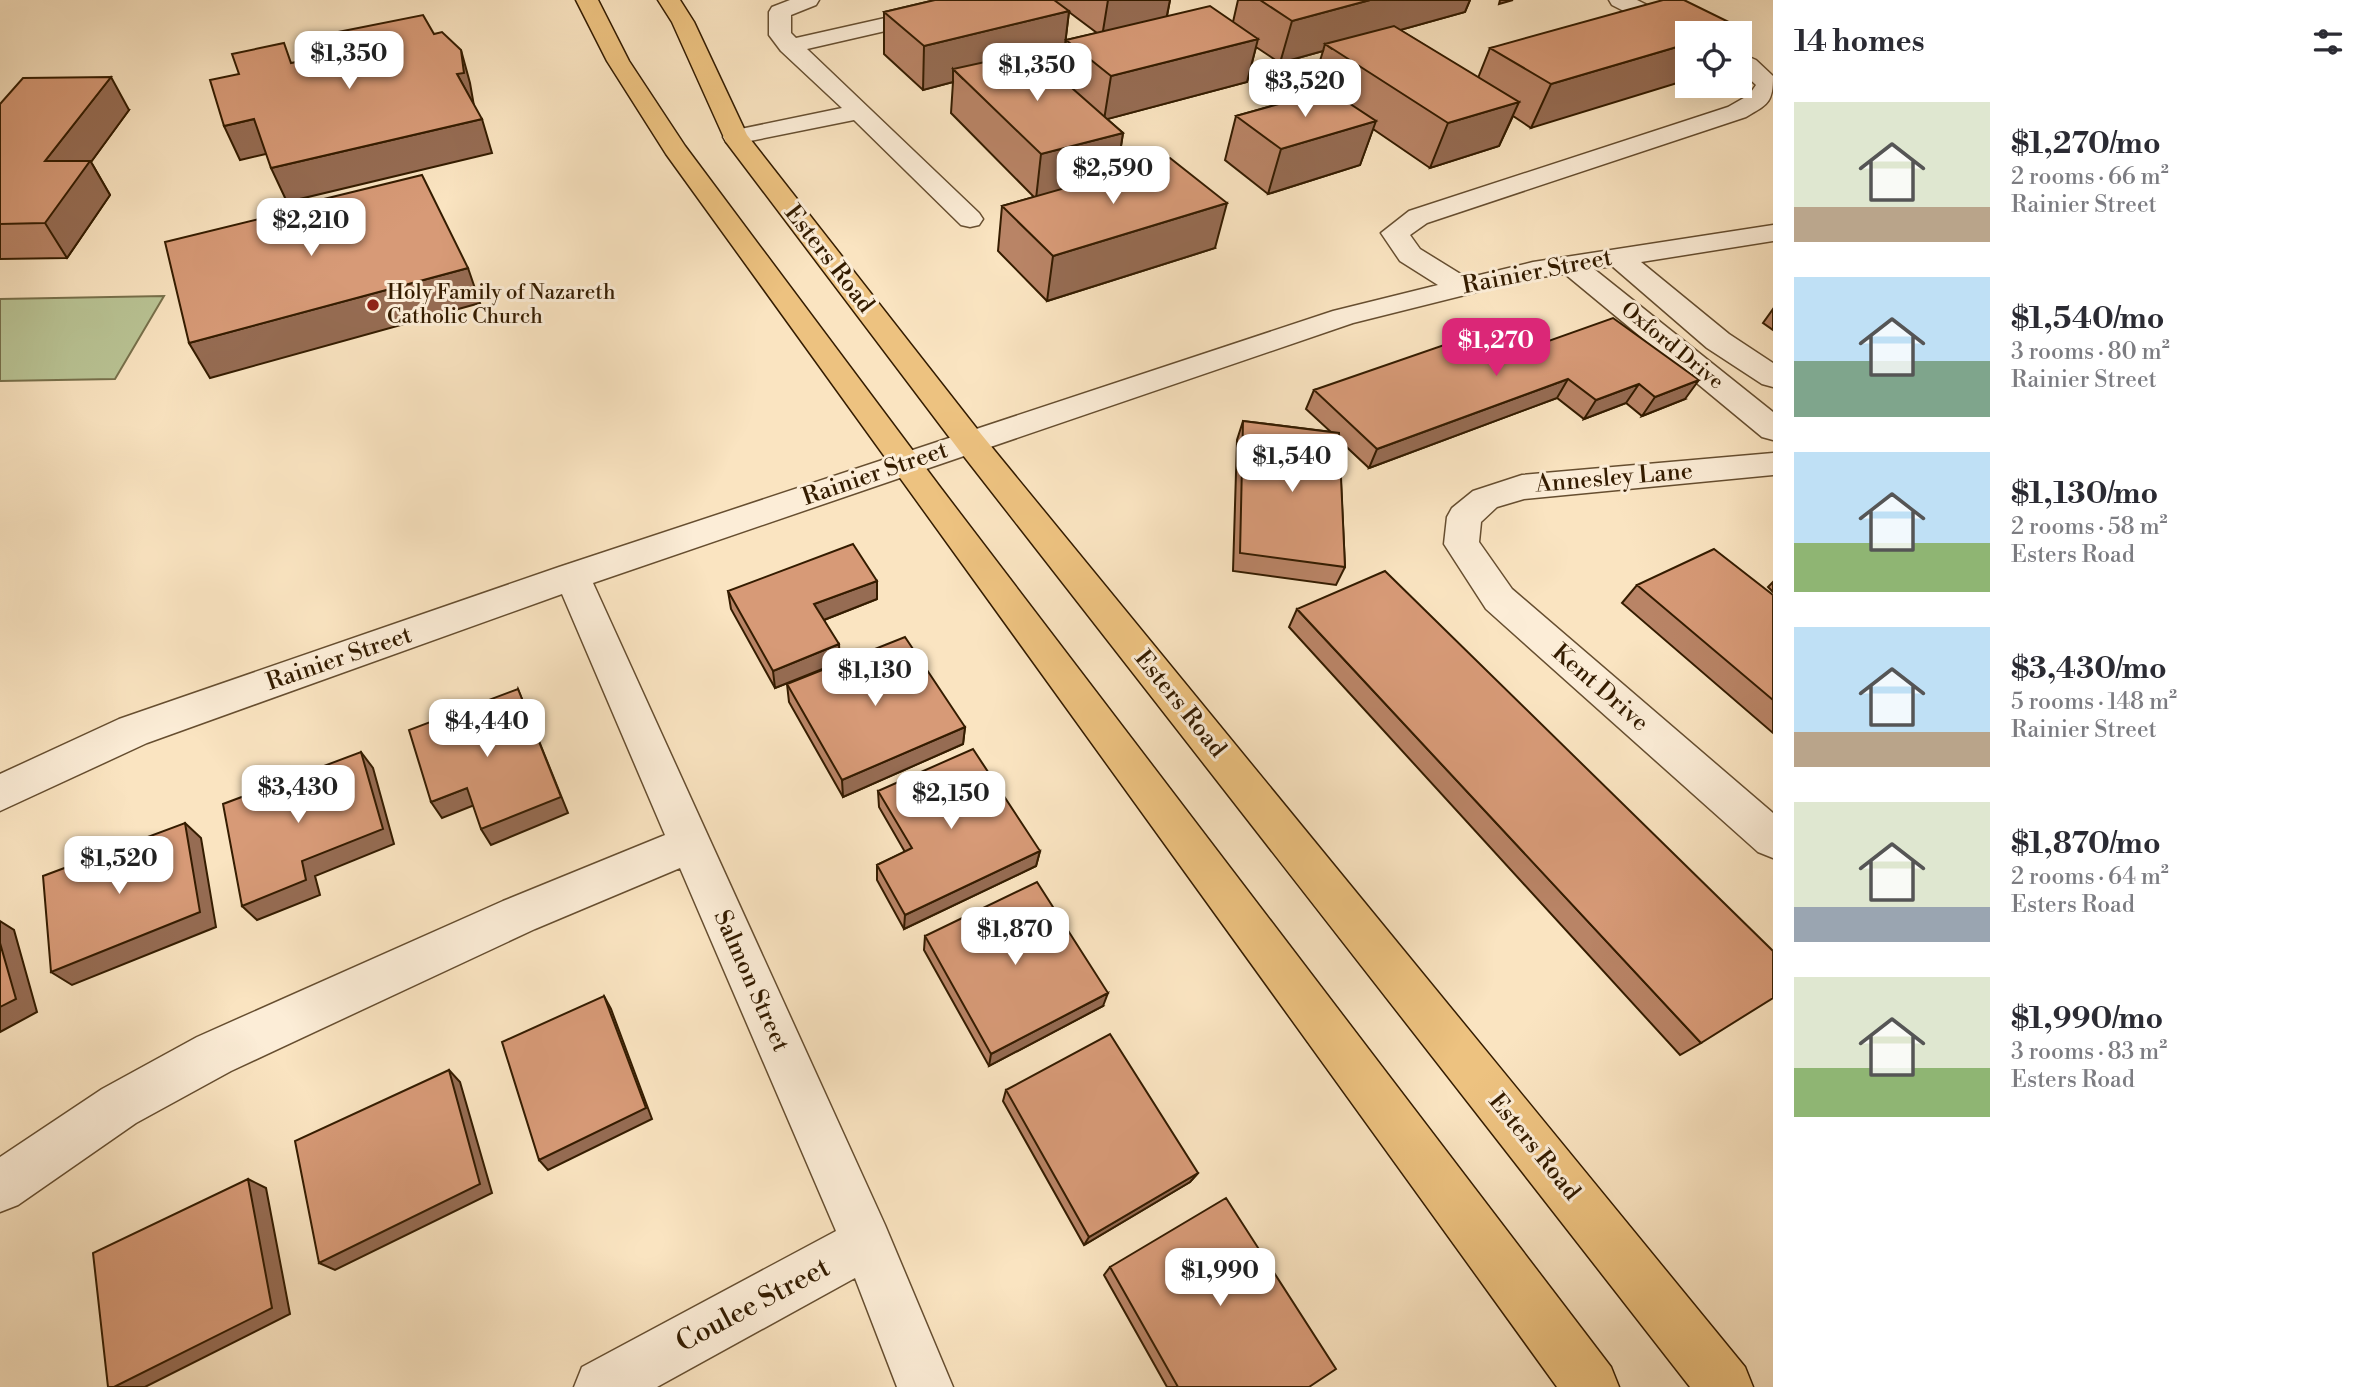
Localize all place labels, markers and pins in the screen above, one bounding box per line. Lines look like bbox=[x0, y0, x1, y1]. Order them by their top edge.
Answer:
pin: $1,350 bbox=[292, 32, 406, 91]
pin: $1,350 bbox=[980, 43, 1094, 103]
pin: $3,520 bbox=[1248, 60, 1362, 119]
pin: $2,590 bbox=[1056, 146, 1170, 206]
pin: $2,210 bbox=[254, 198, 368, 258]
place label: Holy Family of Nazareth Catholic Church bbox=[387, 280, 616, 330]
marker: Holy Family of Nazareth Catholic Church bbox=[365, 297, 381, 313]
pin: $1,270 bbox=[1439, 318, 1553, 378]
pin: $1,540 bbox=[1235, 434, 1349, 494]
pin: $1,130 bbox=[818, 648, 932, 708]
pin: $4,440 bbox=[430, 700, 544, 759]
pin: $3,430 bbox=[241, 766, 355, 825]
pin: $2,150 bbox=[894, 772, 1008, 831]
pin: $1,520 bbox=[62, 836, 176, 896]
pin: $1,870 bbox=[958, 908, 1072, 967]
pin: $1,990 bbox=[1163, 1248, 1277, 1308]

